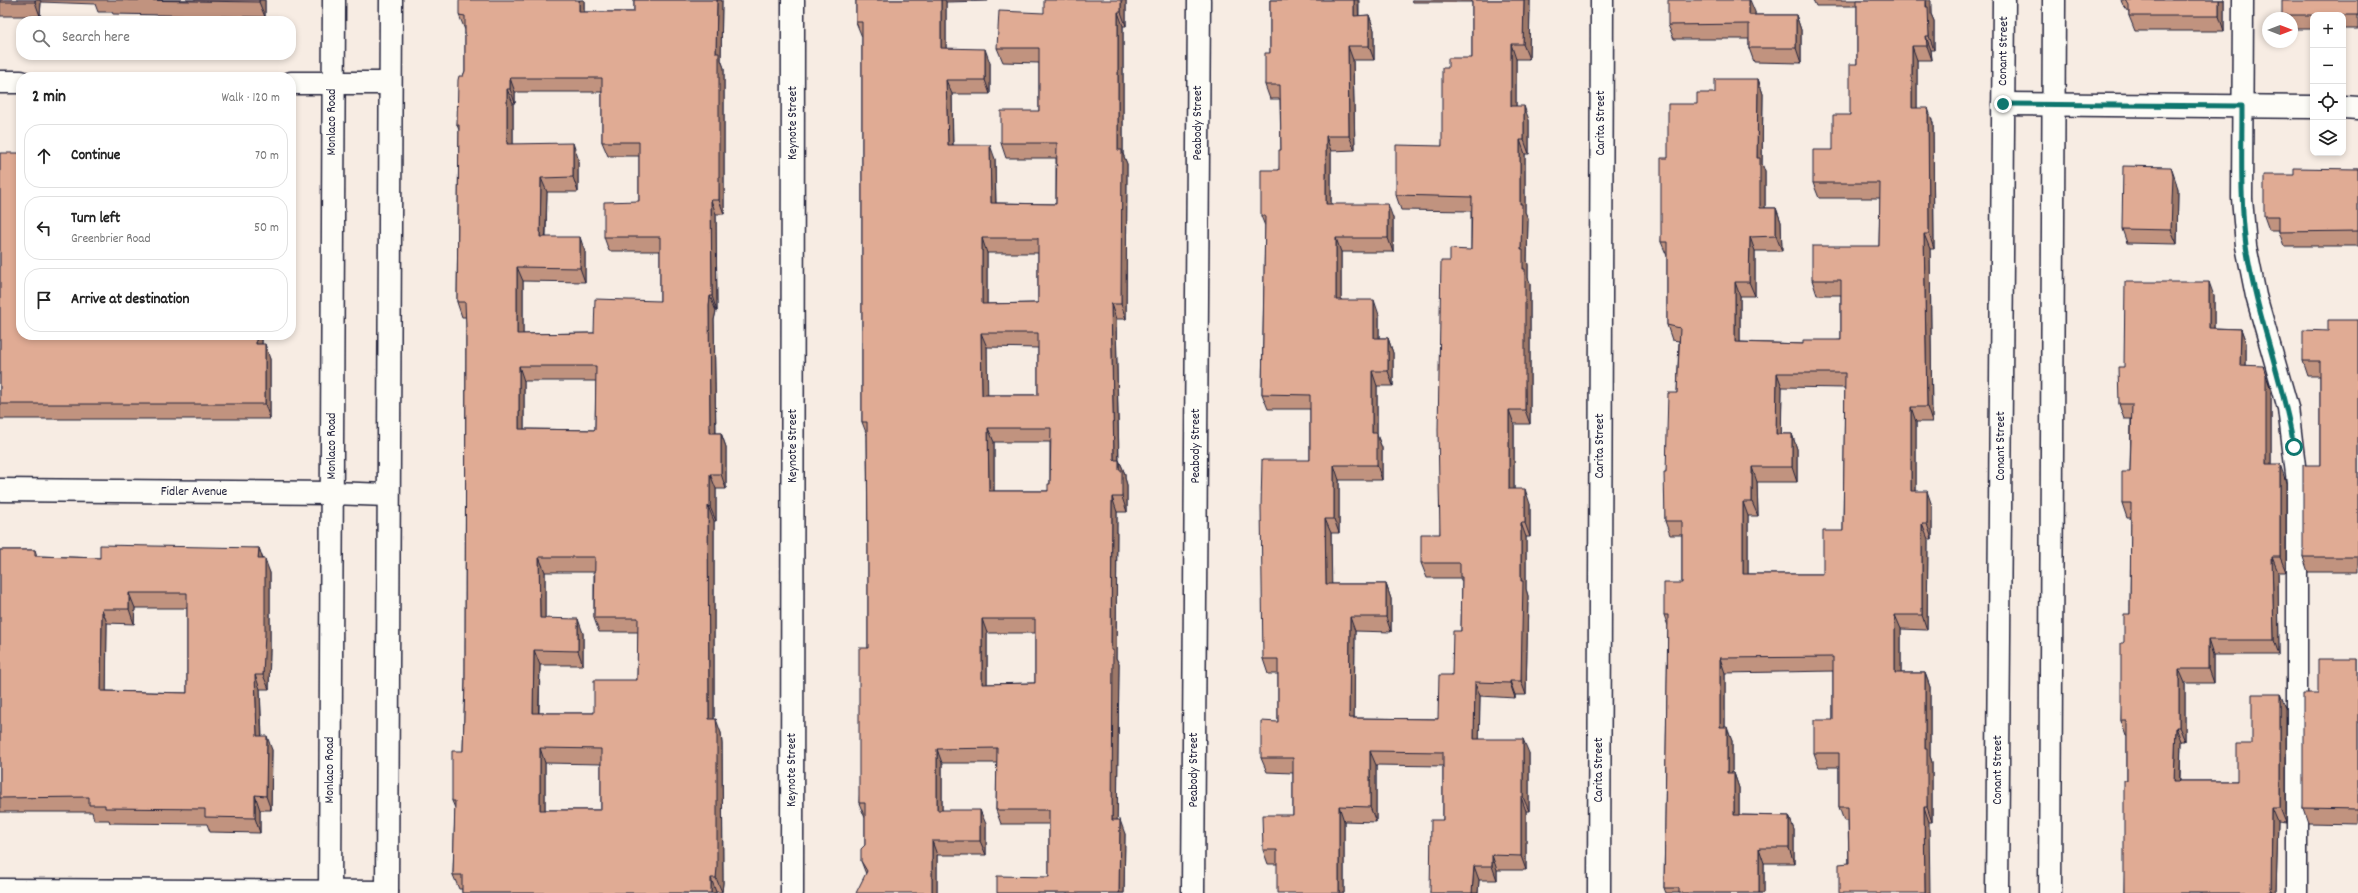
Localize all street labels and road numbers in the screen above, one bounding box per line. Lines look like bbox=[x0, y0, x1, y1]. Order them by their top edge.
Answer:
street label: Conant Street bbox=[1994, 16, 2014, 86]
street label: Peabody Street bbox=[1189, 85, 1208, 161]
street label: Keynote Street bbox=[784, 86, 803, 160]
street label: Monlaco Road bbox=[323, 89, 342, 155]
street label: Carita Street bbox=[1592, 90, 1611, 156]
street label: Peabody Street bbox=[1187, 408, 1206, 484]
street label: Keynote Street bbox=[784, 409, 803, 483]
street label: Conant Street bbox=[1992, 411, 2011, 481]
street label: Monlaco Road bbox=[323, 413, 342, 479]
street label: Carita Street bbox=[1591, 413, 1610, 479]
street label: Fidler Avenue bbox=[161, 483, 228, 502]
street label: Peabody Street bbox=[1185, 732, 1204, 808]
street label: Keynote Street bbox=[783, 733, 802, 807]
street label: Conant Street bbox=[1989, 735, 2008, 805]
street label: Monlaco Road bbox=[321, 737, 340, 803]
street label: Carita Street bbox=[1590, 737, 1609, 803]

